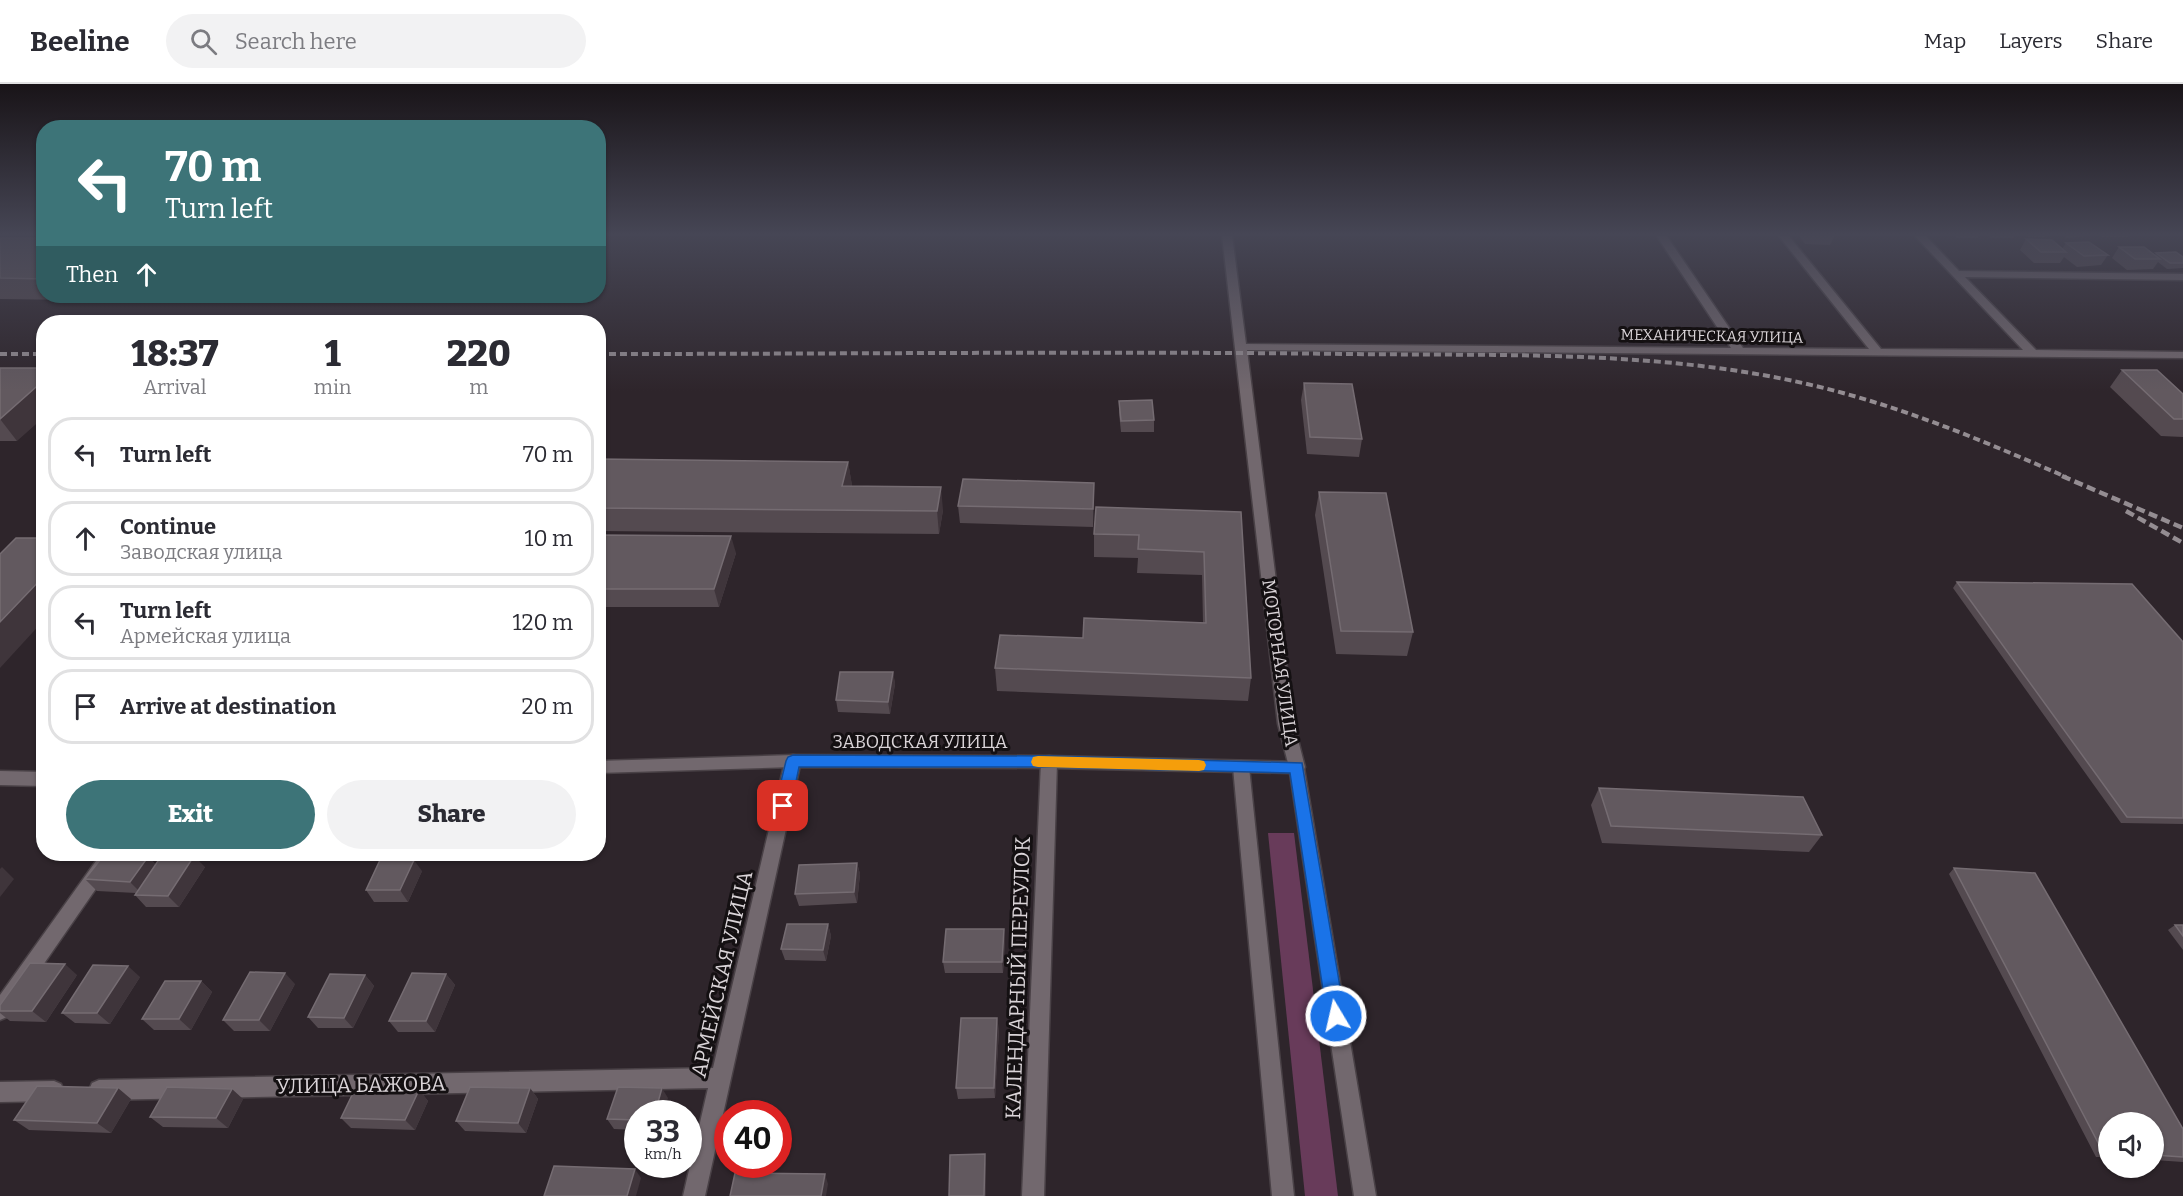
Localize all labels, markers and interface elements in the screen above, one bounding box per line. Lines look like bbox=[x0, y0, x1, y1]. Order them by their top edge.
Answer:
search box bbox=[166, 14, 586, 68]
text: Beeline bbox=[30, 25, 130, 58]
icon: search bbox=[187, 25, 220, 58]
text: Search here bbox=[235, 28, 357, 55]
text: Map bbox=[1924, 28, 1966, 54]
text: Layers bbox=[1999, 28, 2063, 54]
text: Share bbox=[2096, 28, 2153, 54]
text: 70 m bbox=[165, 142, 261, 192]
icon: left bbox=[66, 144, 144, 222]
text: Turn left bbox=[165, 193, 273, 225]
icon: ahead bbox=[130, 258, 163, 291]
text: Then bbox=[66, 261, 118, 288]
street label: МЕХАНИЧЕСКАЯ УЛИЦА bbox=[1621, 325, 1804, 347]
text: 18:37 bbox=[131, 332, 219, 376]
text: 1 bbox=[325, 332, 341, 376]
text: 220 bbox=[447, 332, 511, 376]
text: Arrival bbox=[143, 375, 207, 399]
text: min bbox=[314, 375, 352, 399]
text: m bbox=[469, 375, 488, 399]
icon: left bbox=[69, 438, 102, 471]
text: Turn left bbox=[120, 441, 212, 468]
text: 70 m bbox=[523, 441, 573, 468]
text: Continue bbox=[120, 513, 216, 540]
icon: ahead bbox=[69, 522, 102, 555]
text: 10 m bbox=[525, 525, 573, 552]
text: Заводская улица bbox=[120, 540, 283, 564]
street label: МОТОРНАЯ УЛИЦА bbox=[1257, 578, 1303, 748]
text: Turn left bbox=[120, 597, 212, 624]
icon: left bbox=[69, 606, 102, 639]
text: 120 m bbox=[513, 609, 573, 636]
text: Армейская улица bbox=[120, 624, 291, 648]
icon: arrive bbox=[69, 690, 102, 723]
text: Arrive at destination bbox=[120, 693, 336, 720]
text: 20 m bbox=[522, 693, 573, 720]
street label: ЗАВОДСКАЯ УЛИЦА bbox=[833, 731, 1008, 753]
button: Exit bbox=[66, 780, 315, 849]
button: Share bbox=[327, 780, 576, 849]
pin bbox=[757, 780, 808, 831]
icon: arrive bbox=[766, 789, 799, 822]
street label: КАЛЕНДАРНЫЙ ПЕРЕУЛОК bbox=[1000, 836, 1036, 1120]
street label: АРМЕЙСКАЯ УЛИЦА bbox=[686, 868, 758, 1080]
position arrow bbox=[1304, 984, 1368, 1048]
street label: УЛИЦА БАЖОВА bbox=[276, 1071, 446, 1099]
speed limit sign: 40 bbox=[714, 1100, 792, 1178]
map controls bbox=[2098, 1112, 2164, 1178]
button: sound bbox=[2098, 1112, 2164, 1178]
text: 33 bbox=[646, 1114, 680, 1150]
text: km/h bbox=[644, 1145, 682, 1163]

